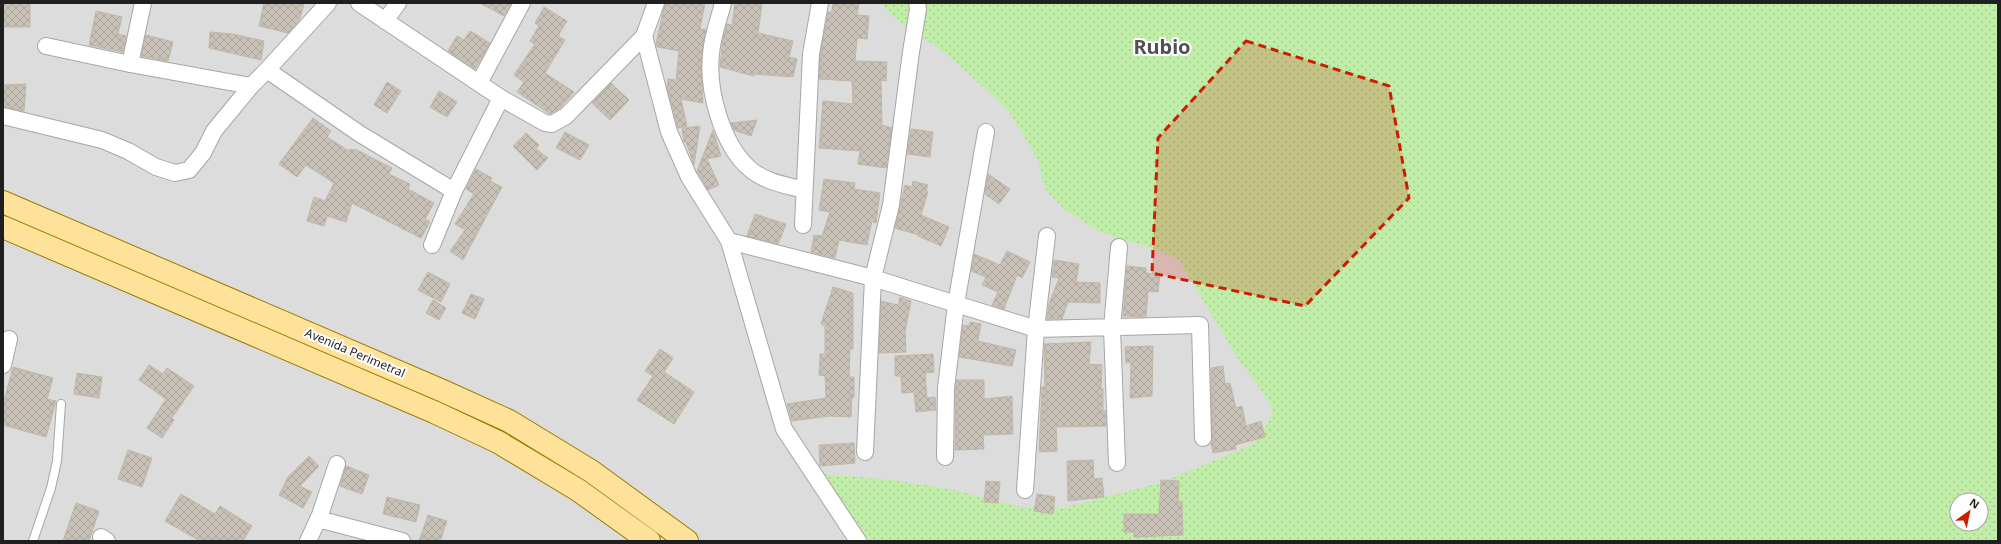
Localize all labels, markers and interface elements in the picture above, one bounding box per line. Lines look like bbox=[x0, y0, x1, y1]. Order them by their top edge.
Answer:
district label: Rubio bbox=[1133, 33, 1191, 60]
street label: Avenida Perimetral bbox=[303, 324, 408, 381]
north arrow bbox=[1949, 492, 1989, 532]
text: N bbox=[1967, 494, 1983, 512]

